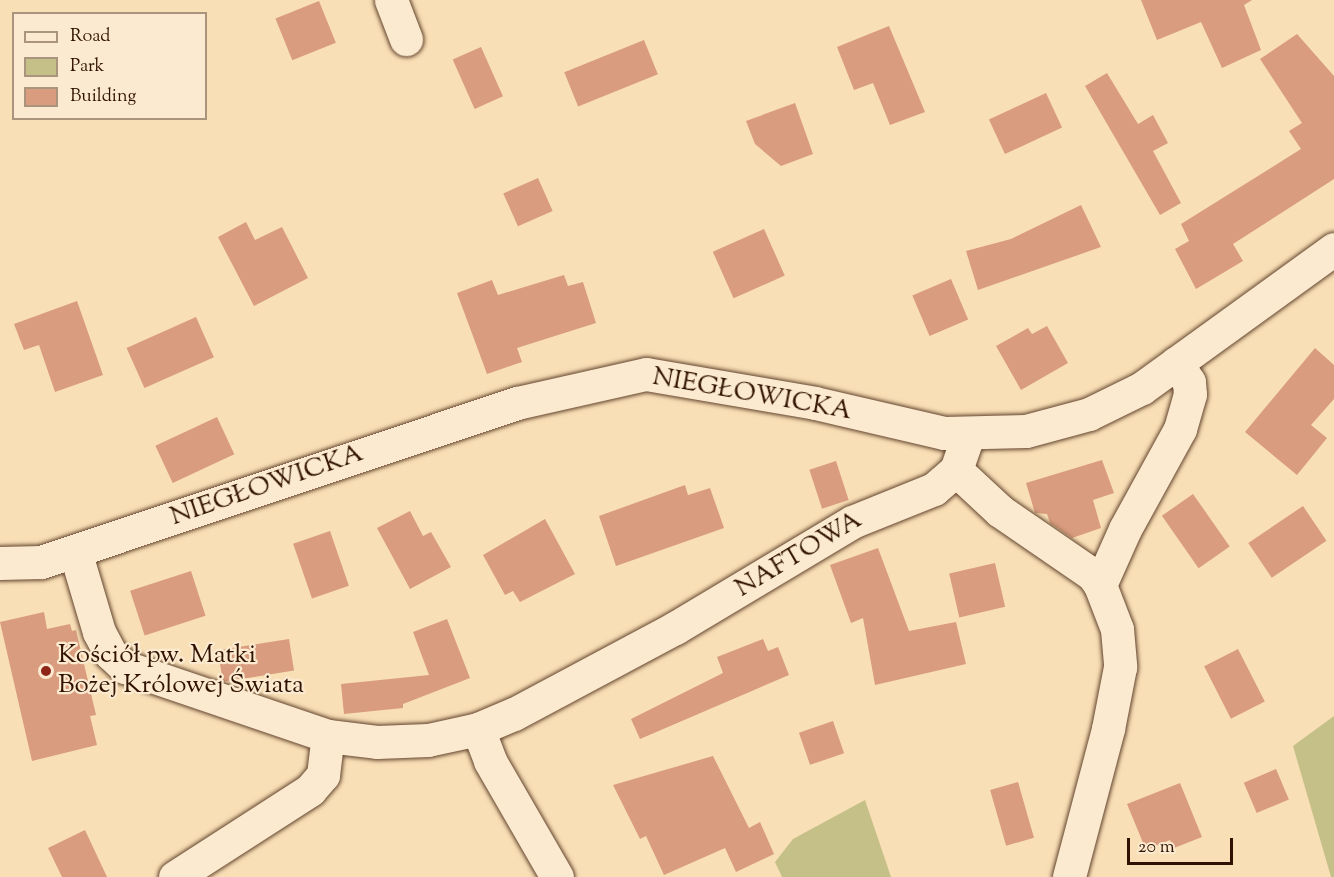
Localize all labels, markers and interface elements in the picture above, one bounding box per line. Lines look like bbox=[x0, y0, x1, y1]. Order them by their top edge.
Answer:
legend bbox=[12, 12, 207, 120]
text: Road bbox=[70, 24, 110, 50]
text: Park bbox=[70, 54, 104, 80]
text: Building bbox=[70, 84, 136, 110]
street label: NIEGŁOWICKA bbox=[650, 362, 854, 428]
street label: NIEGŁOWICKA bbox=[166, 438, 368, 534]
street label: NAFTOWA bbox=[730, 505, 868, 605]
place label: Kościół pw. Matki Bożej Królowej Świata bbox=[58, 640, 304, 702]
marker: Kościół pw. Matki Bożej Królowej Świata bbox=[39, 664, 53, 678]
scale bar bbox=[1130, 826, 1236, 864]
text: 20 m bbox=[1138, 835, 1175, 861]

